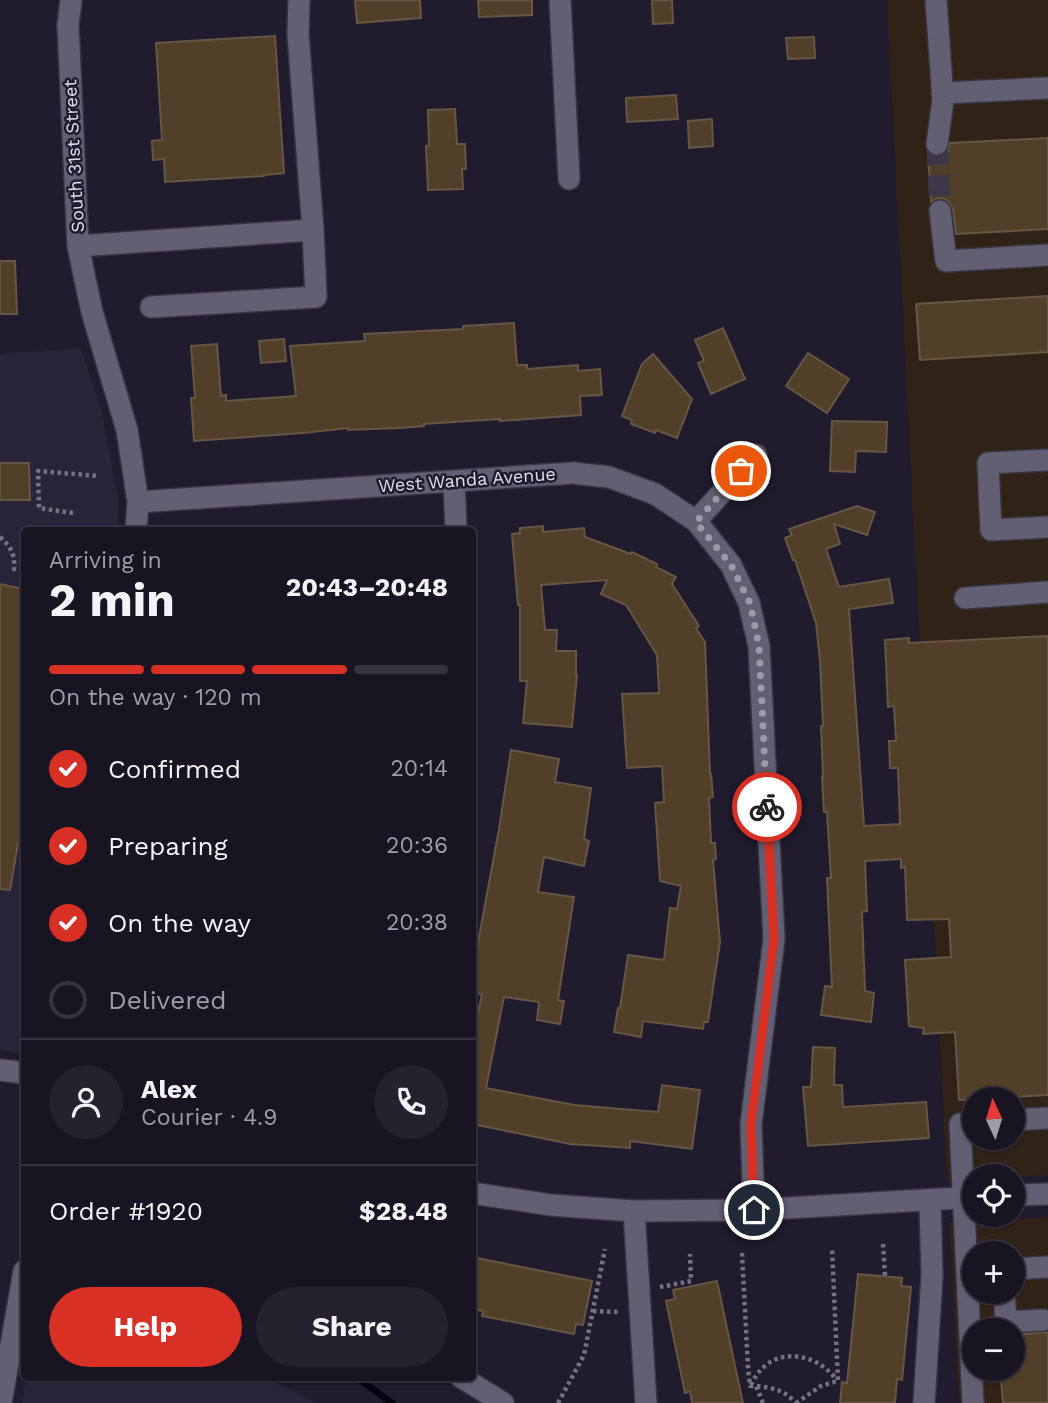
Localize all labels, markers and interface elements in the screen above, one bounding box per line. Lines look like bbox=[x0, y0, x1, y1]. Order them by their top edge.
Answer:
street label: South 31st Street bbox=[59, 79, 88, 233]
pin bbox=[711, 441, 771, 501]
icon: bag bbox=[722, 452, 760, 490]
street label: West Wanda Avenue bbox=[378, 463, 556, 496]
text: Arriving in bbox=[49, 547, 162, 574]
text: 20:43–20:48 bbox=[286, 572, 448, 602]
text: 2 min bbox=[49, 573, 175, 627]
text: On the way · 120 m bbox=[49, 684, 262, 711]
icon: check bbox=[49, 750, 87, 788]
text: Confirmed bbox=[108, 754, 241, 784]
text: 20:14 bbox=[390, 755, 448, 782]
courier bbox=[732, 772, 802, 842]
icon: bike bbox=[748, 788, 786, 826]
icon: check bbox=[49, 827, 87, 865]
text: Preparing bbox=[108, 831, 228, 861]
text: 20:36 bbox=[386, 832, 448, 859]
icon: check bbox=[49, 904, 87, 942]
text: On the way bbox=[108, 908, 251, 938]
text: 20:38 bbox=[386, 909, 448, 936]
text: Delivered bbox=[108, 985, 227, 1015]
button: person bbox=[49, 1065, 123, 1139]
button: phone bbox=[374, 1065, 448, 1139]
text: Alex bbox=[141, 1074, 197, 1104]
north arrow bbox=[962, 1087, 1026, 1150]
map controls bbox=[962, 1087, 1025, 1381]
text: Courier · 4.9 bbox=[141, 1104, 277, 1131]
button: locate bbox=[962, 1164, 1025, 1227]
pin bbox=[724, 1180, 784, 1240]
icon: home bbox=[735, 1191, 773, 1229]
text: Order #1920 bbox=[49, 1196, 203, 1226]
text: $28.48 bbox=[359, 1196, 448, 1226]
button: + bbox=[962, 1241, 1025, 1304]
button: Help bbox=[49, 1287, 242, 1367]
button: Share bbox=[256, 1287, 448, 1367]
button: − bbox=[962, 1318, 1025, 1381]

